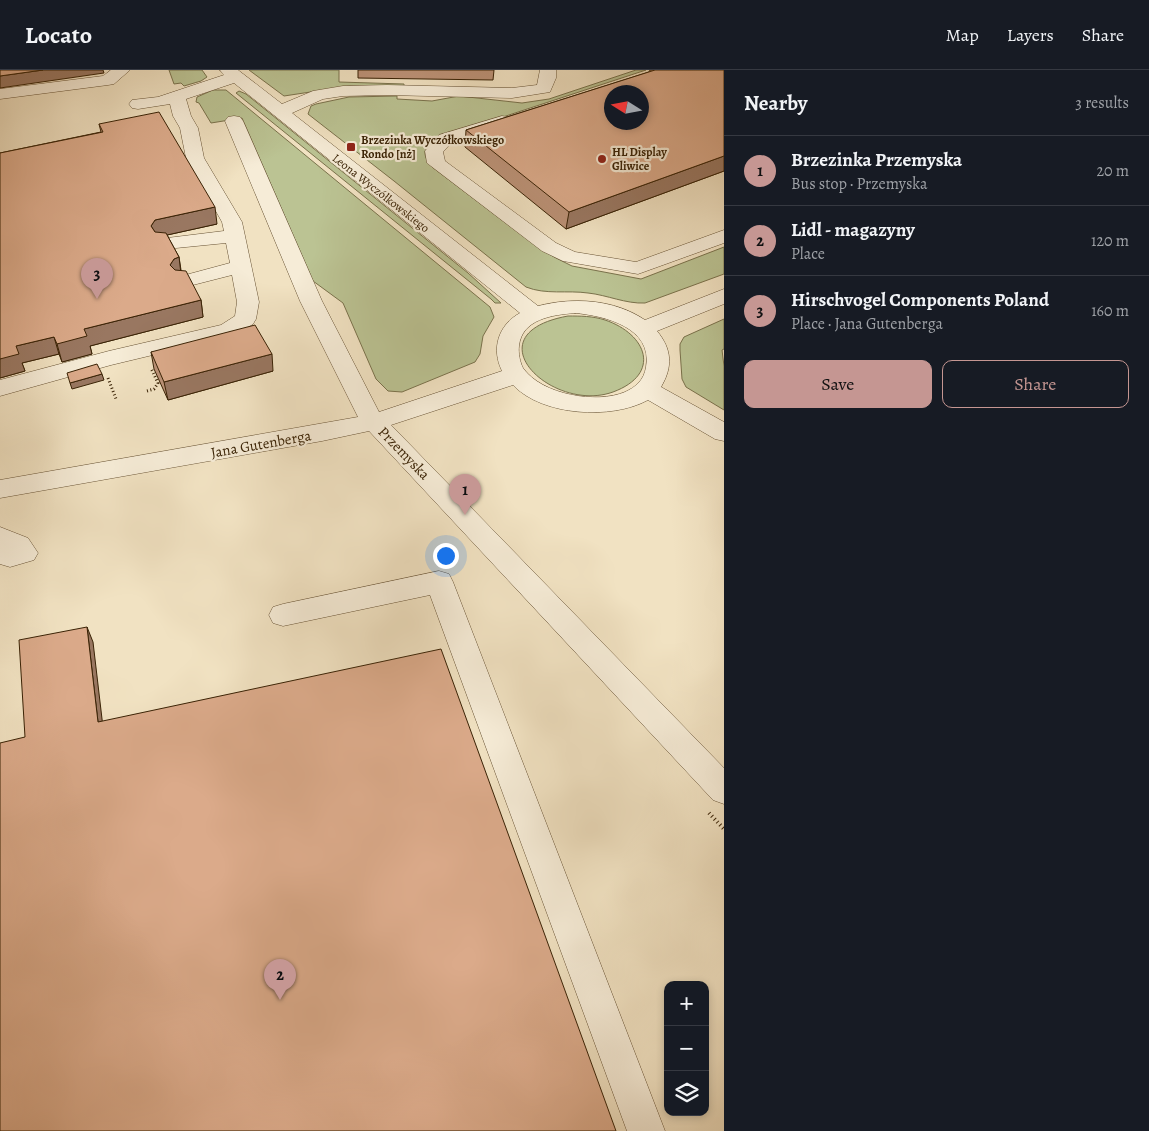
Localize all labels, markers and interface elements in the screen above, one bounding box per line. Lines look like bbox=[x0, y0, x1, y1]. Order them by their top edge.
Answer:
text: Locato bbox=[25, 19, 92, 51]
text: Map bbox=[946, 23, 979, 47]
text: Layers bbox=[1007, 23, 1054, 47]
text: Share bbox=[1082, 23, 1124, 47]
north arrow bbox=[604, 85, 649, 130]
text: Nearby bbox=[744, 89, 807, 117]
text: 3 results bbox=[1075, 92, 1129, 114]
place label: Brzezinka Wyczółkowskiego Rondo [nż] bbox=[361, 132, 504, 162]
marker: Brzezinka Wyczółkowskiego Rondo [nż] bbox=[345, 141, 357, 153]
place label: HL Display Gliwice bbox=[612, 144, 667, 174]
text: Brzezinka Przemyska bbox=[791, 147, 962, 173]
street label: Leona Wyczółkowskiego bbox=[329, 150, 433, 236]
marker: HL Display Gliwice bbox=[596, 153, 608, 165]
text: 1 bbox=[757, 160, 763, 182]
text: 20 m bbox=[1096, 160, 1129, 182]
text: Bus stop · Przemyska bbox=[791, 173, 927, 195]
text: Lidl - magazyny bbox=[791, 217, 915, 243]
text: 2 bbox=[756, 230, 764, 252]
text: 120 m bbox=[1091, 230, 1129, 252]
text: Place bbox=[791, 243, 825, 265]
pin: 3 bbox=[81, 258, 113, 299]
text: Hirschvogel Components Poland bbox=[791, 287, 1049, 313]
text: 3 bbox=[757, 300, 763, 322]
text: 160 m bbox=[1091, 300, 1129, 322]
text: Place · Jana Gutenberga bbox=[791, 313, 943, 335]
button: Save bbox=[744, 360, 932, 408]
button: Share bbox=[942, 360, 1129, 408]
street label: Przemyska bbox=[374, 422, 434, 484]
street label: Jana Gutenberga bbox=[209, 425, 313, 463]
pin: 1 bbox=[449, 474, 481, 515]
your location bbox=[433, 543, 459, 569]
pin: 2 bbox=[264, 959, 296, 1000]
map controls bbox=[664, 981, 709, 1116]
button: + bbox=[664, 981, 709, 1026]
button: − bbox=[664, 1026, 709, 1071]
button: layers bbox=[664, 1071, 709, 1116]

